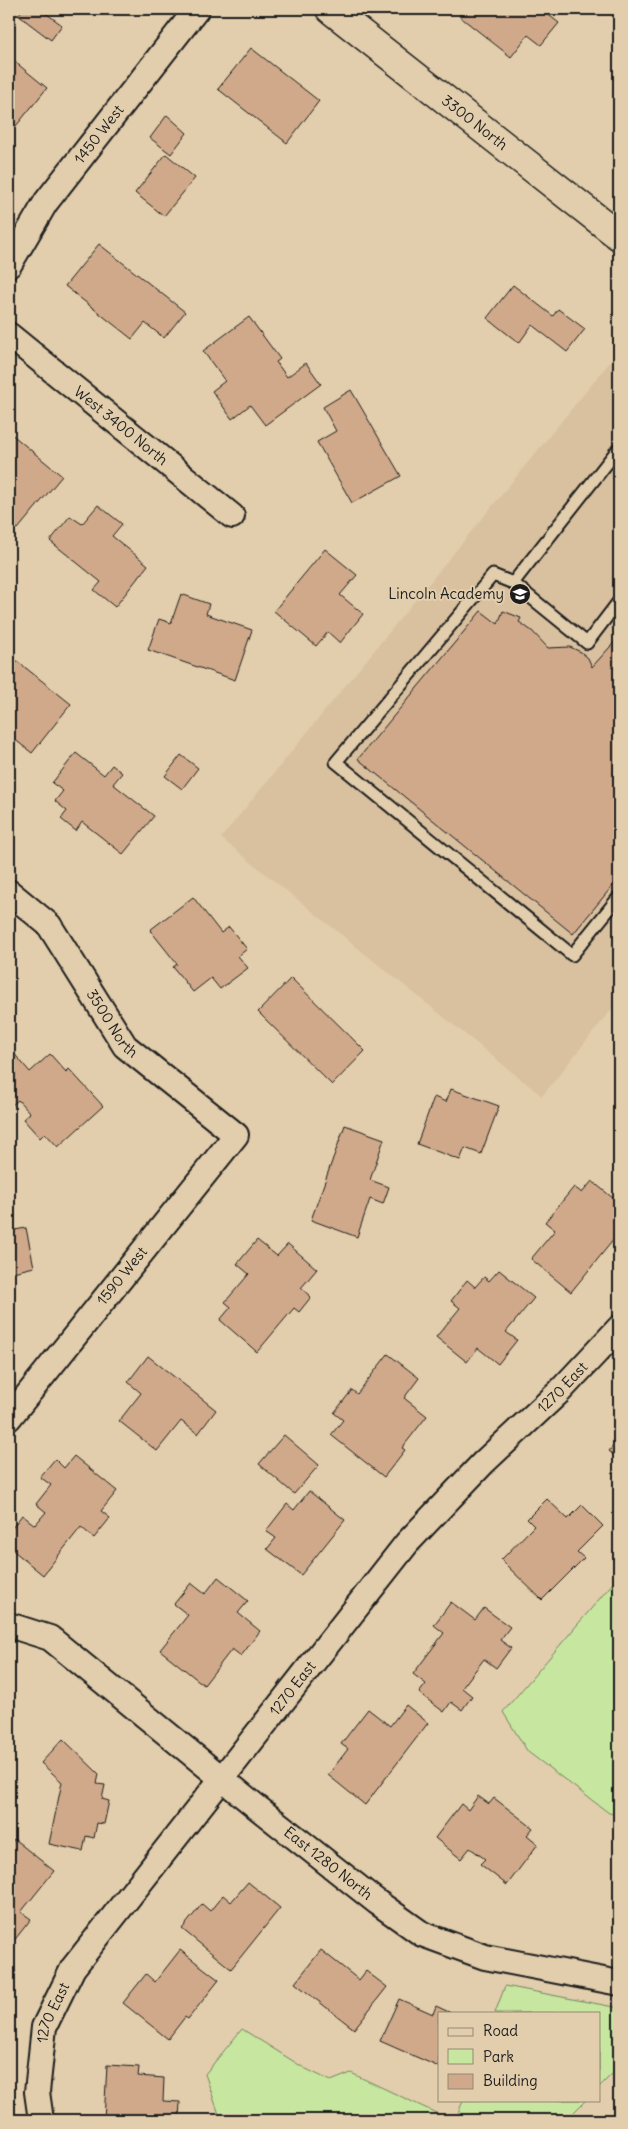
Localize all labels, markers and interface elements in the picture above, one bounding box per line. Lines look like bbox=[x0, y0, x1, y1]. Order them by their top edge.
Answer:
street label: 3300 North bbox=[438, 90, 512, 154]
street label: 1450 West bbox=[70, 101, 128, 167]
street label: West 3400 North bbox=[70, 382, 172, 469]
school or university icon: Lincoln Academy bbox=[508, 582, 532, 606]
place label: Lincoln Academy bbox=[388, 584, 504, 603]
street label: 3500 North bbox=[83, 985, 142, 1062]
street label: 1590 West bbox=[92, 1243, 151, 1309]
street label: 1270 East bbox=[533, 1358, 591, 1417]
street label: 1270 East bbox=[265, 1657, 320, 1719]
street label: East 1280 North bbox=[280, 1822, 377, 1904]
street label: 1270 East bbox=[32, 1979, 73, 2044]
legend bbox=[438, 2012, 600, 2102]
text: Road bbox=[483, 2021, 518, 2040]
text: Park bbox=[483, 2047, 514, 2066]
text: Building bbox=[483, 2071, 538, 2090]

